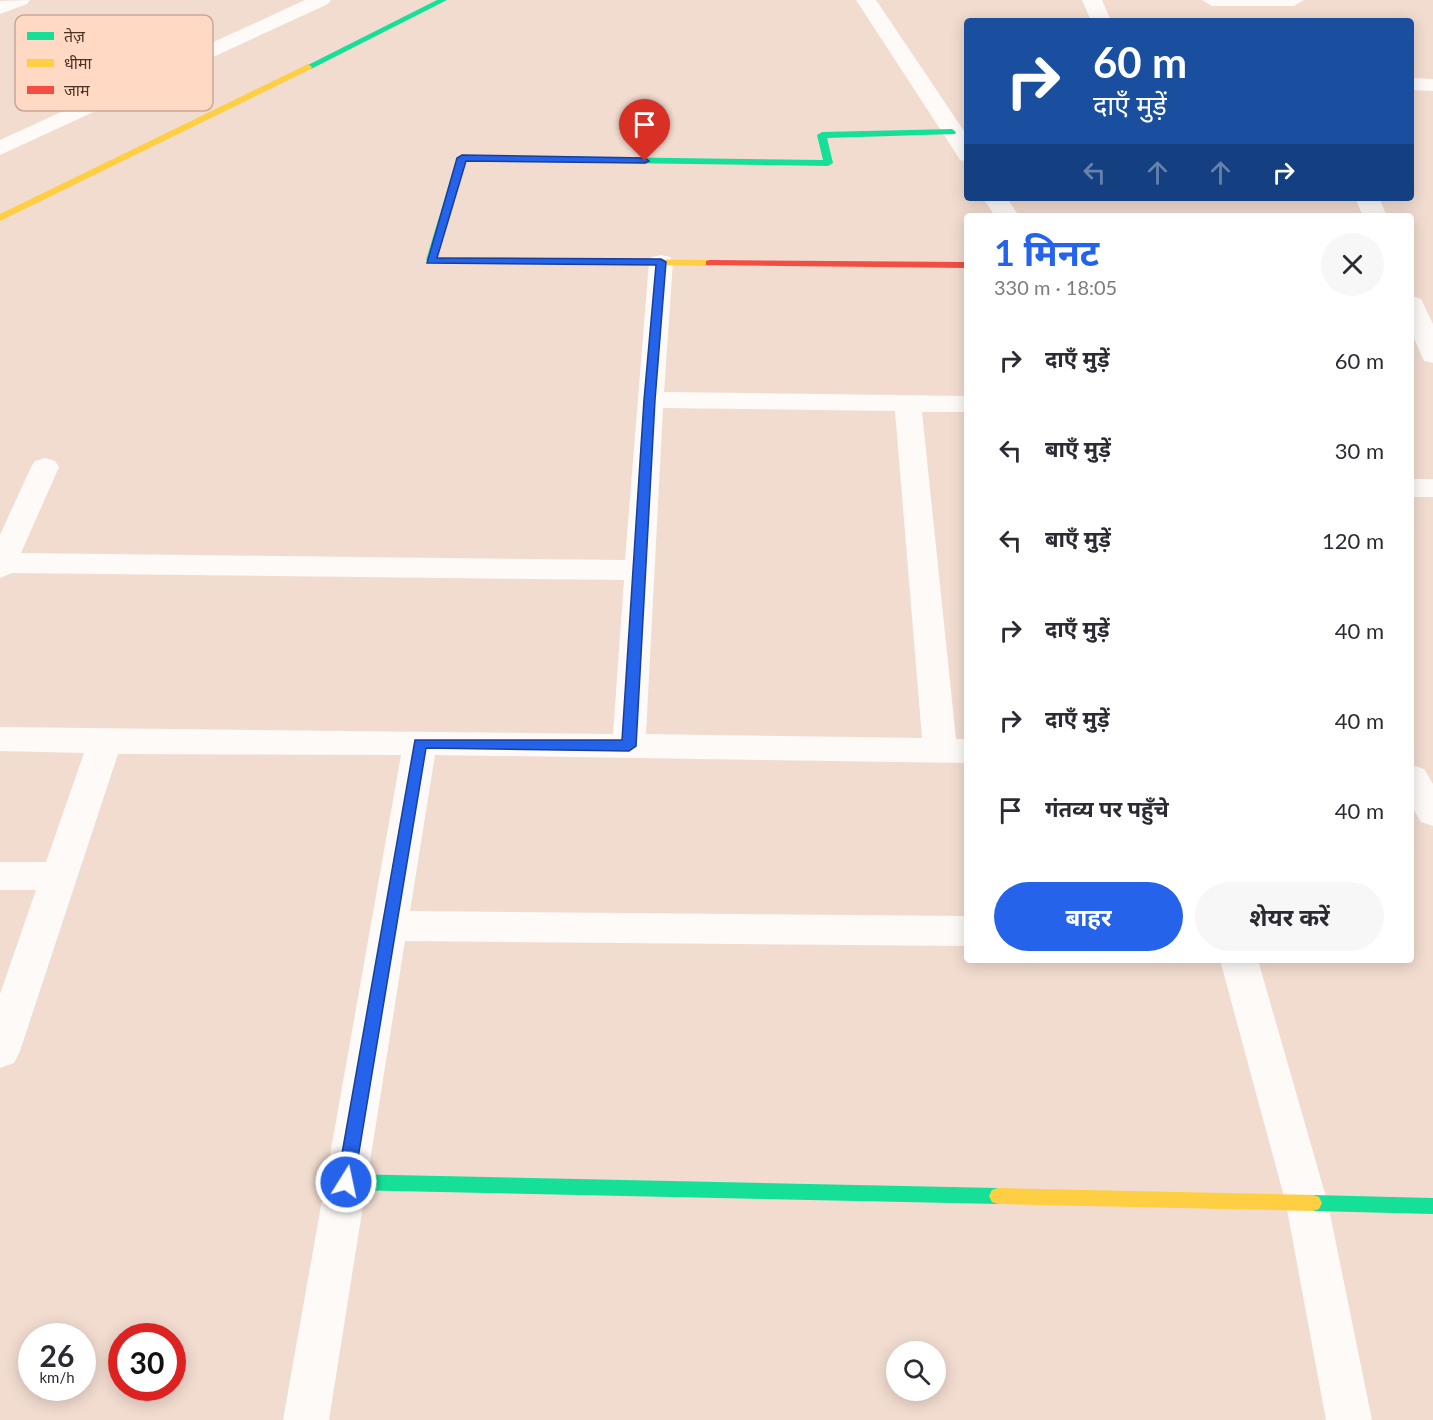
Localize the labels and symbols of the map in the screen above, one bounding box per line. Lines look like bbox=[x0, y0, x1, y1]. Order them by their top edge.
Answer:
legend bbox=[15, 15, 213, 111]
text: तेज़ bbox=[64, 26, 86, 45]
text: धीमा bbox=[64, 53, 93, 72]
text: जाम bbox=[64, 80, 90, 99]
pin bbox=[619, 99, 670, 161]
position arrow bbox=[314, 1150, 378, 1214]
speed limit sign: 30 bbox=[108, 1323, 186, 1401]

